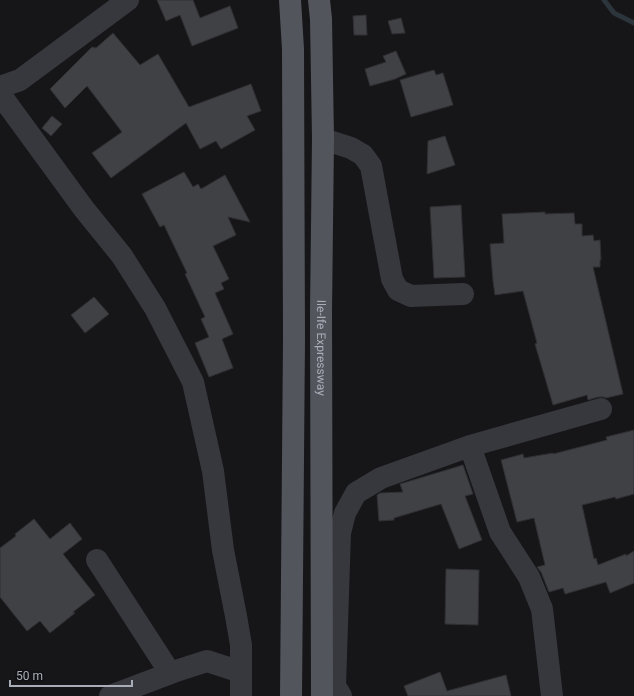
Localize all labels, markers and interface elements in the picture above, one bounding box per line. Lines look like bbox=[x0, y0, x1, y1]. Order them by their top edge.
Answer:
street label: Ile-Ife Expressway bbox=[314, 300, 328, 396]
scale bar bbox=[10, 662, 132, 688]
text: 50 m bbox=[16, 669, 43, 683]

